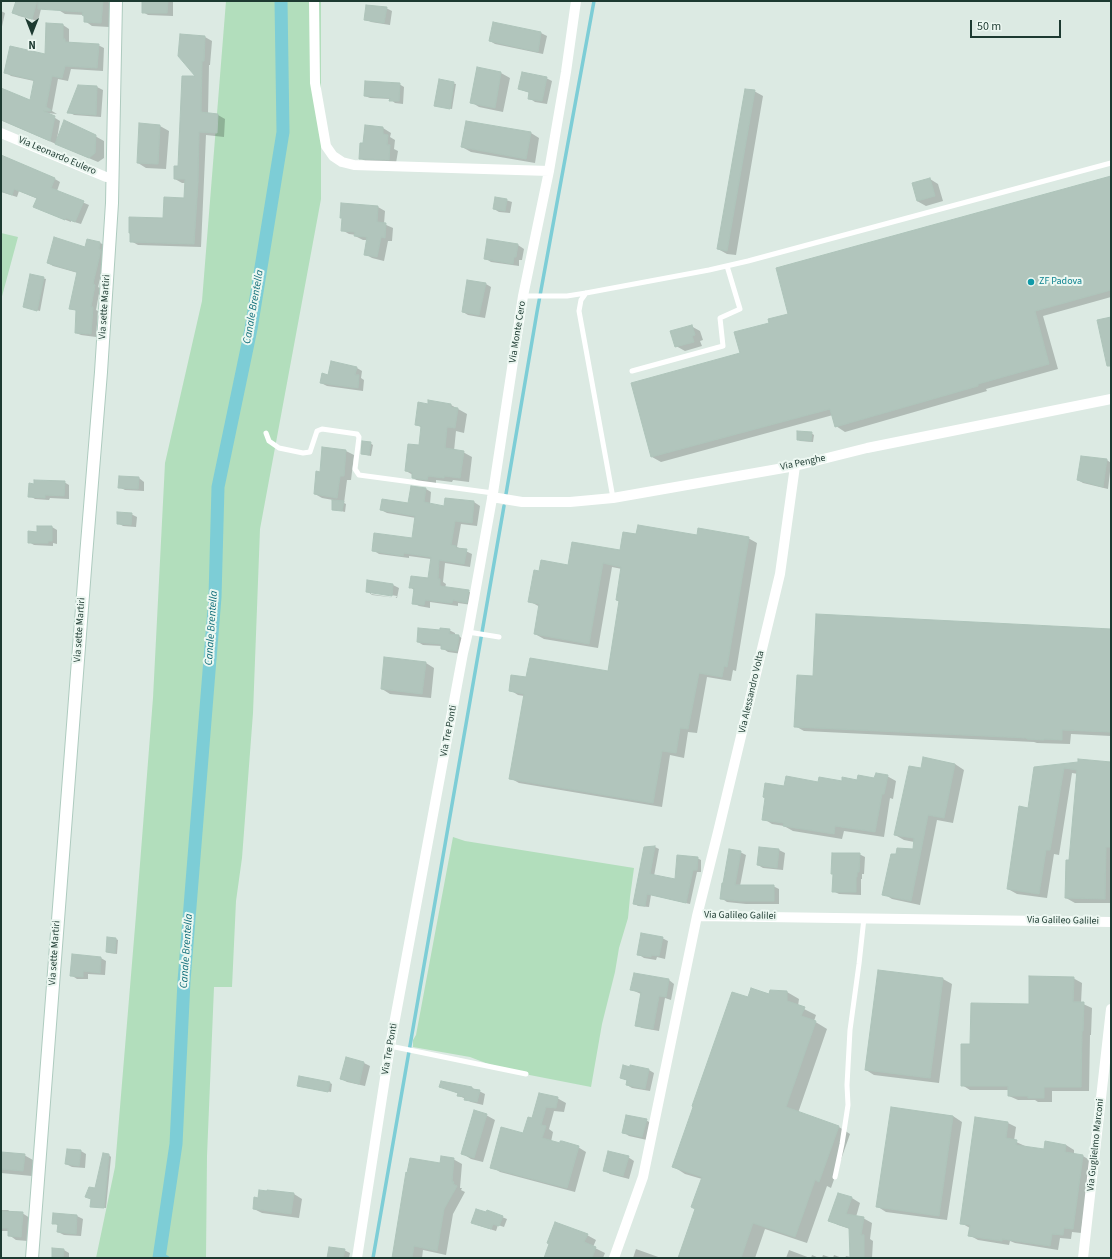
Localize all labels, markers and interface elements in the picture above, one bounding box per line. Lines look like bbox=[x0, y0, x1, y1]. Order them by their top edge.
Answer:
north arrow bbox=[12, 12, 52, 52]
scale bar bbox=[972, 12, 1063, 38]
text: 50 m bbox=[977, 18, 1001, 35]
text: N bbox=[28, 37, 36, 52]
street label: Via Leonardo Eulero bbox=[16, 134, 98, 178]
water label: Canale Brentella bbox=[241, 269, 267, 345]
street label: Via sette Martiri bbox=[97, 274, 113, 340]
place label: ZF Padova bbox=[1039, 276, 1082, 288]
marker: ZF Padova bbox=[1026, 277, 1036, 287]
street label: Via Monte Cero bbox=[507, 300, 529, 364]
street label: Via Penghe bbox=[779, 452, 827, 474]
water label: Canale Brentella bbox=[203, 590, 221, 666]
street label: Via sette Martiri bbox=[72, 597, 88, 663]
street label: Via Alessandro Volta bbox=[737, 650, 767, 734]
street label: Via Tre Ponti bbox=[438, 704, 460, 758]
street label: Via Galileo Galilei bbox=[704, 909, 776, 923]
water label: Canale Brentella bbox=[178, 913, 196, 989]
street label: Via Galileo Galilei bbox=[1027, 914, 1099, 928]
street label: Via sette Martiri bbox=[47, 920, 63, 986]
street label: Via Tre Ponti bbox=[380, 1022, 400, 1076]
street label: Via Guglielmo Marconi bbox=[1085, 1098, 1107, 1192]

